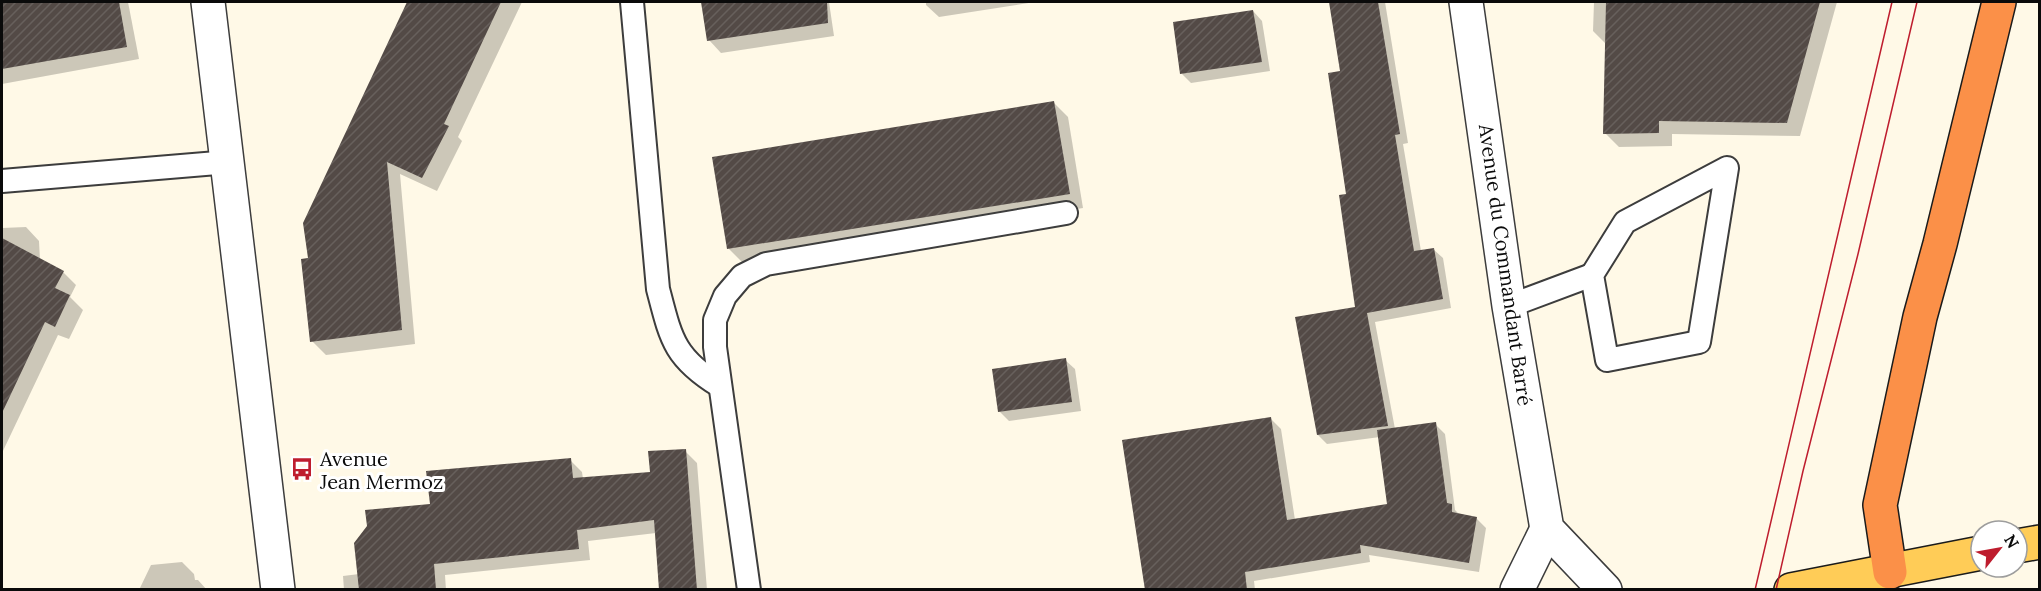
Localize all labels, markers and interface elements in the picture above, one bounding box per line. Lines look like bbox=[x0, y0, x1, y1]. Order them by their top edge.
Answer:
street label: Avenue du Commandant Barré bbox=[1474, 122, 1538, 408]
place label: Avenue Jean Mermoz bbox=[319, 446, 443, 494]
bus stop icon: Avenue Jean Mermoz bbox=[289, 456, 315, 482]
north arrow bbox=[1969, 519, 2029, 579]
text: N bbox=[2000, 531, 2024, 552]

